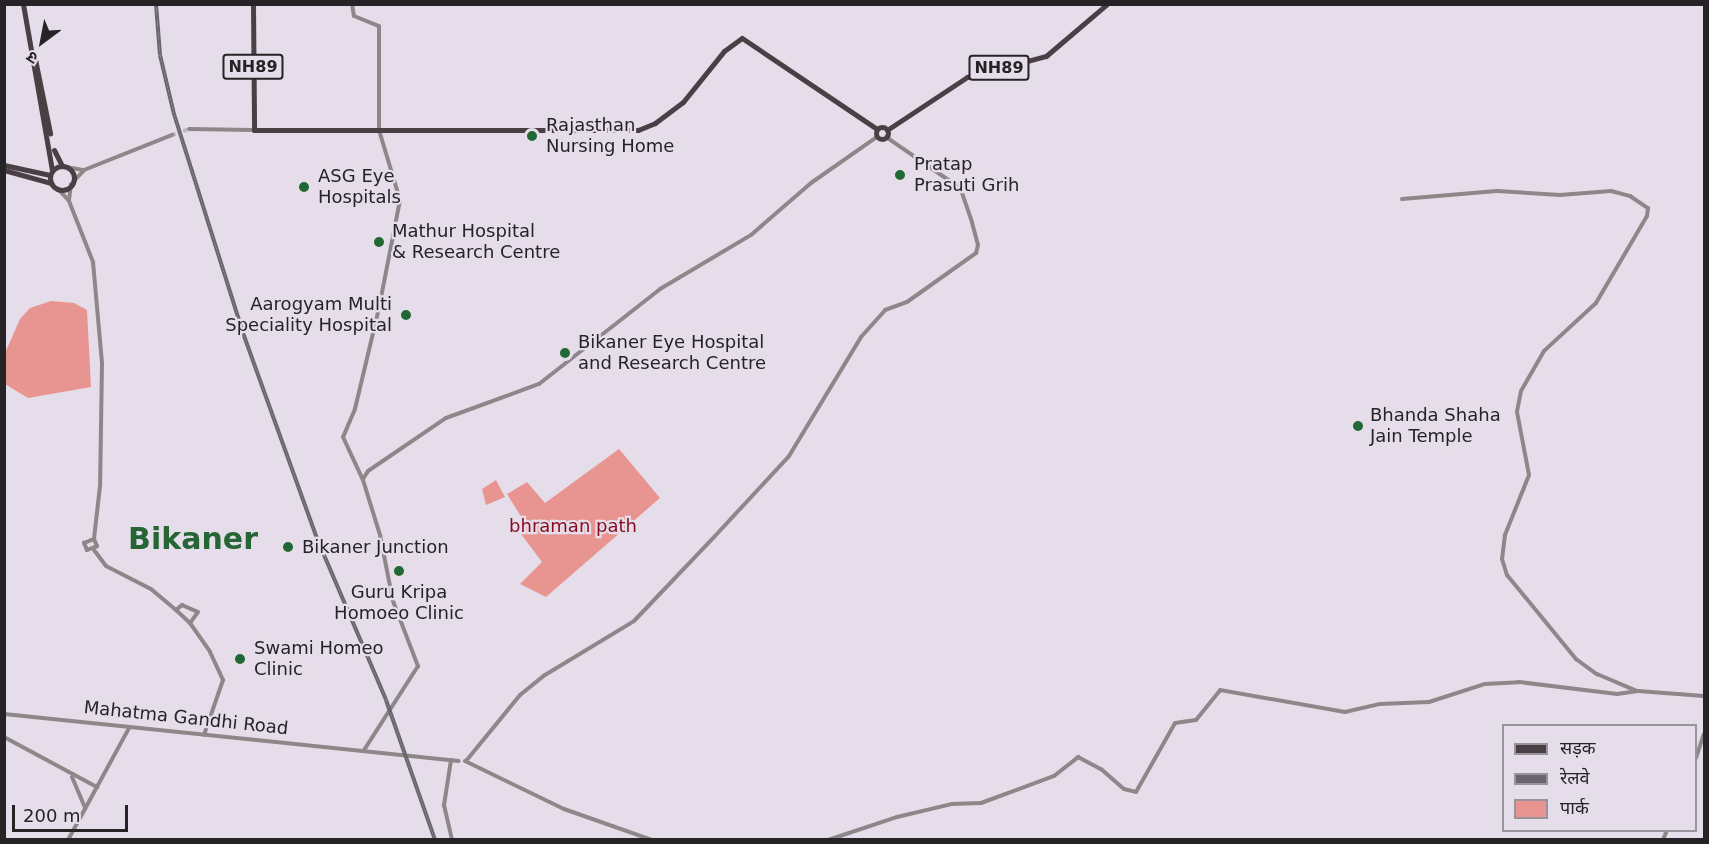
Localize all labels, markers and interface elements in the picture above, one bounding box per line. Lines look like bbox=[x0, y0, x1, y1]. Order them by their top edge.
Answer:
north arrow bbox=[12, 12, 72, 72]
text: उ bbox=[23, 47, 41, 68]
road number: NH89 bbox=[222, 54, 284, 80]
road number: NH89 bbox=[968, 55, 1030, 81]
place label: Rajasthan Nursing Home bbox=[546, 115, 674, 158]
marker: Rajasthan Nursing Home bbox=[523, 127, 541, 145]
place label: Pratap Prasuti Grih bbox=[914, 154, 1019, 196]
place label: ASG Eye Hospitals bbox=[318, 166, 401, 208]
marker: Pratap Prasuti Grih bbox=[891, 166, 909, 184]
marker: ASG Eye Hospitals bbox=[295, 178, 313, 196]
place label: Mathur Hospital & Research Centre bbox=[392, 221, 560, 264]
marker: Mathur Hospital & Research Centre bbox=[370, 233, 388, 251]
place label: Aarogyam Multi Speciality Hospital bbox=[225, 294, 392, 336]
marker: Aarogyam Multi Speciality Hospital bbox=[397, 306, 415, 324]
place label: Bikaner Eye Hospital and Research Centre bbox=[578, 332, 766, 374]
marker: Bikaner Eye Hospital and Research Centre bbox=[556, 344, 574, 362]
place label: Bhanda Shaha Jain Temple bbox=[1370, 405, 1501, 448]
marker: Bhanda Shaha Jain Temple bbox=[1351, 419, 1365, 433]
park label: bhraman path bbox=[509, 515, 637, 537]
district label: Bikaner bbox=[128, 521, 258, 557]
place label: Bikaner Junction bbox=[302, 536, 449, 558]
marker: Bikaner Junction bbox=[279, 538, 297, 556]
marker: Guru Kripa Homoeo Clinic bbox=[390, 562, 408, 580]
place label: Guru Kripa Homoeo Clinic bbox=[334, 582, 464, 624]
place label: Swami Homeo Clinic bbox=[254, 638, 384, 680]
marker: Swami Homeo Clinic bbox=[231, 650, 249, 668]
street label: Mahatma Gandhi Road bbox=[83, 697, 289, 739]
legend bbox=[1502, 724, 1697, 832]
text: सड़क bbox=[1560, 737, 1596, 758]
text: रेलवे bbox=[1560, 767, 1590, 788]
scale bar bbox=[15, 793, 130, 831]
text: पार्क bbox=[1560, 797, 1589, 818]
text: 200 m bbox=[23, 805, 81, 826]

